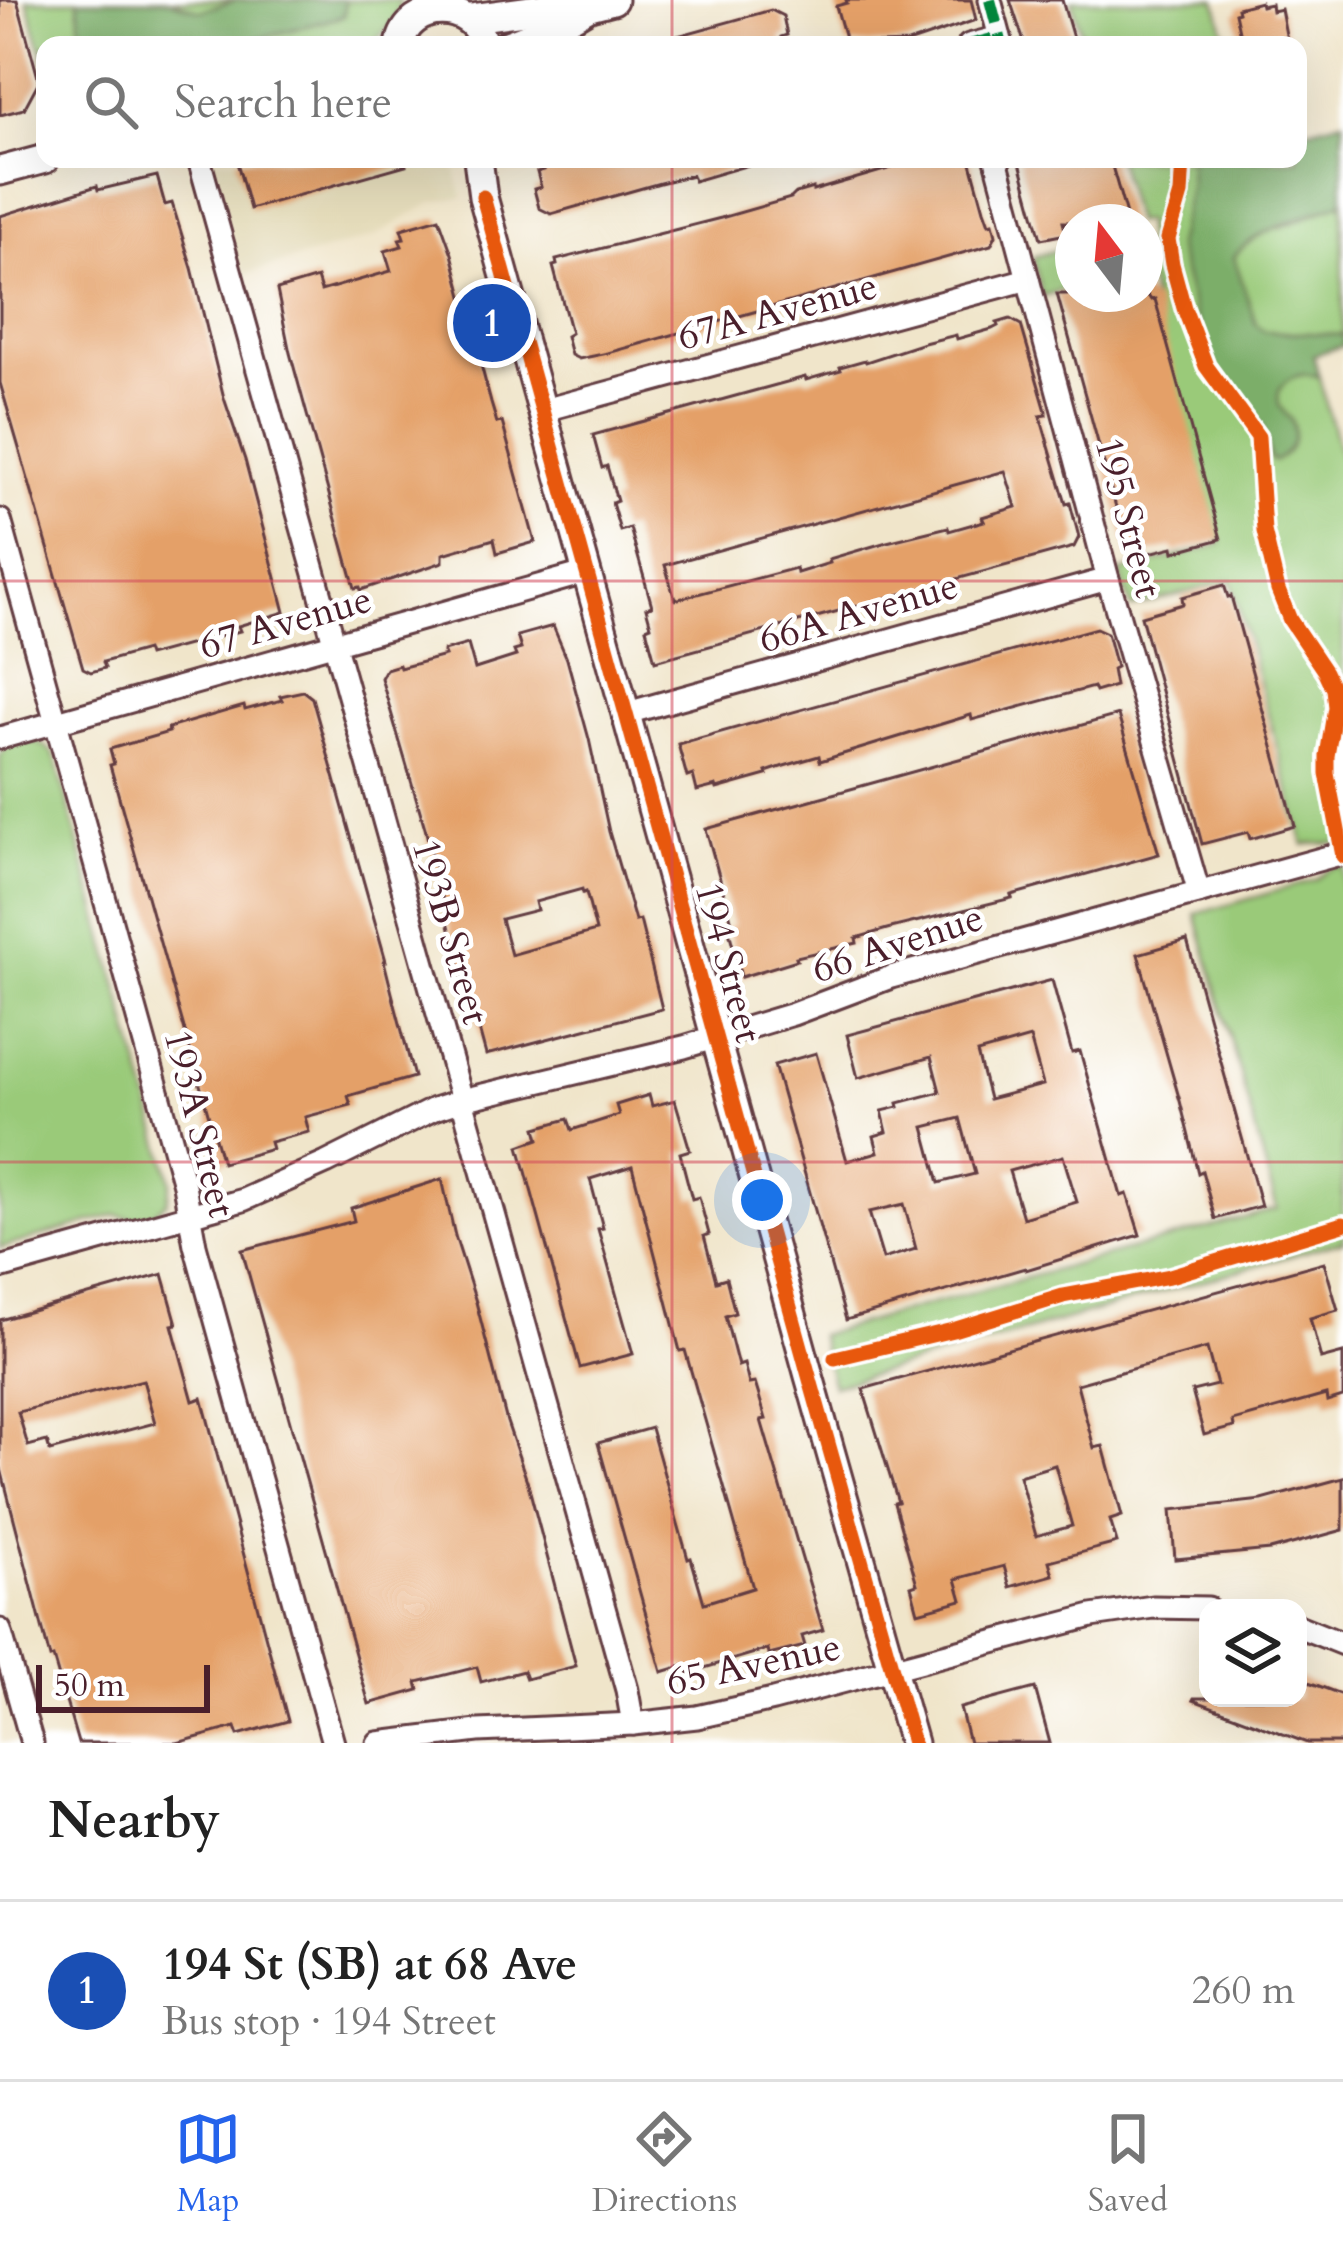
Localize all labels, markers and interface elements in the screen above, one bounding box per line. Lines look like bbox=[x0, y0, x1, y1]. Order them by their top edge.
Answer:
search box bbox=[36, 36, 1307, 168]
icon: search bbox=[78, 69, 144, 135]
text: Search here bbox=[174, 72, 392, 133]
north arrow bbox=[1055, 204, 1163, 312]
street label: 67A Avenue bbox=[672, 259, 883, 364]
pin: 1 bbox=[453, 278, 531, 368]
street label: 195 Street bbox=[1082, 431, 1175, 604]
street label: 66A Avenue bbox=[753, 559, 964, 666]
street label: 67 Avenue bbox=[193, 573, 378, 672]
street label: 193B Street bbox=[399, 832, 502, 1030]
street label: 194 Street bbox=[682, 876, 775, 1049]
street label: 66 Avenue bbox=[805, 891, 990, 996]
street label: 193A Street bbox=[151, 1024, 248, 1223]
your location bbox=[732, 1170, 792, 1230]
map controls bbox=[1199, 1599, 1307, 1707]
button: layers bbox=[1199, 1599, 1307, 1707]
street label: 65 Avenue bbox=[661, 1620, 845, 1709]
scale bar bbox=[36, 1659, 210, 1712]
text: 50 m bbox=[54, 1663, 125, 1708]
text: Nearby bbox=[48, 1786, 220, 1856]
text: 194 St (SB) at 68 Ave bbox=[162, 1934, 577, 1995]
text: 1 bbox=[77, 1964, 97, 2017]
text: 260 m bbox=[1192, 1964, 1295, 2017]
text: Bus stop · 194 Street bbox=[162, 1995, 496, 2048]
tab: Map bbox=[175, 2106, 241, 2223]
tab: Directions bbox=[592, 2106, 737, 2223]
tab: Saved bbox=[1088, 2106, 1168, 2223]

